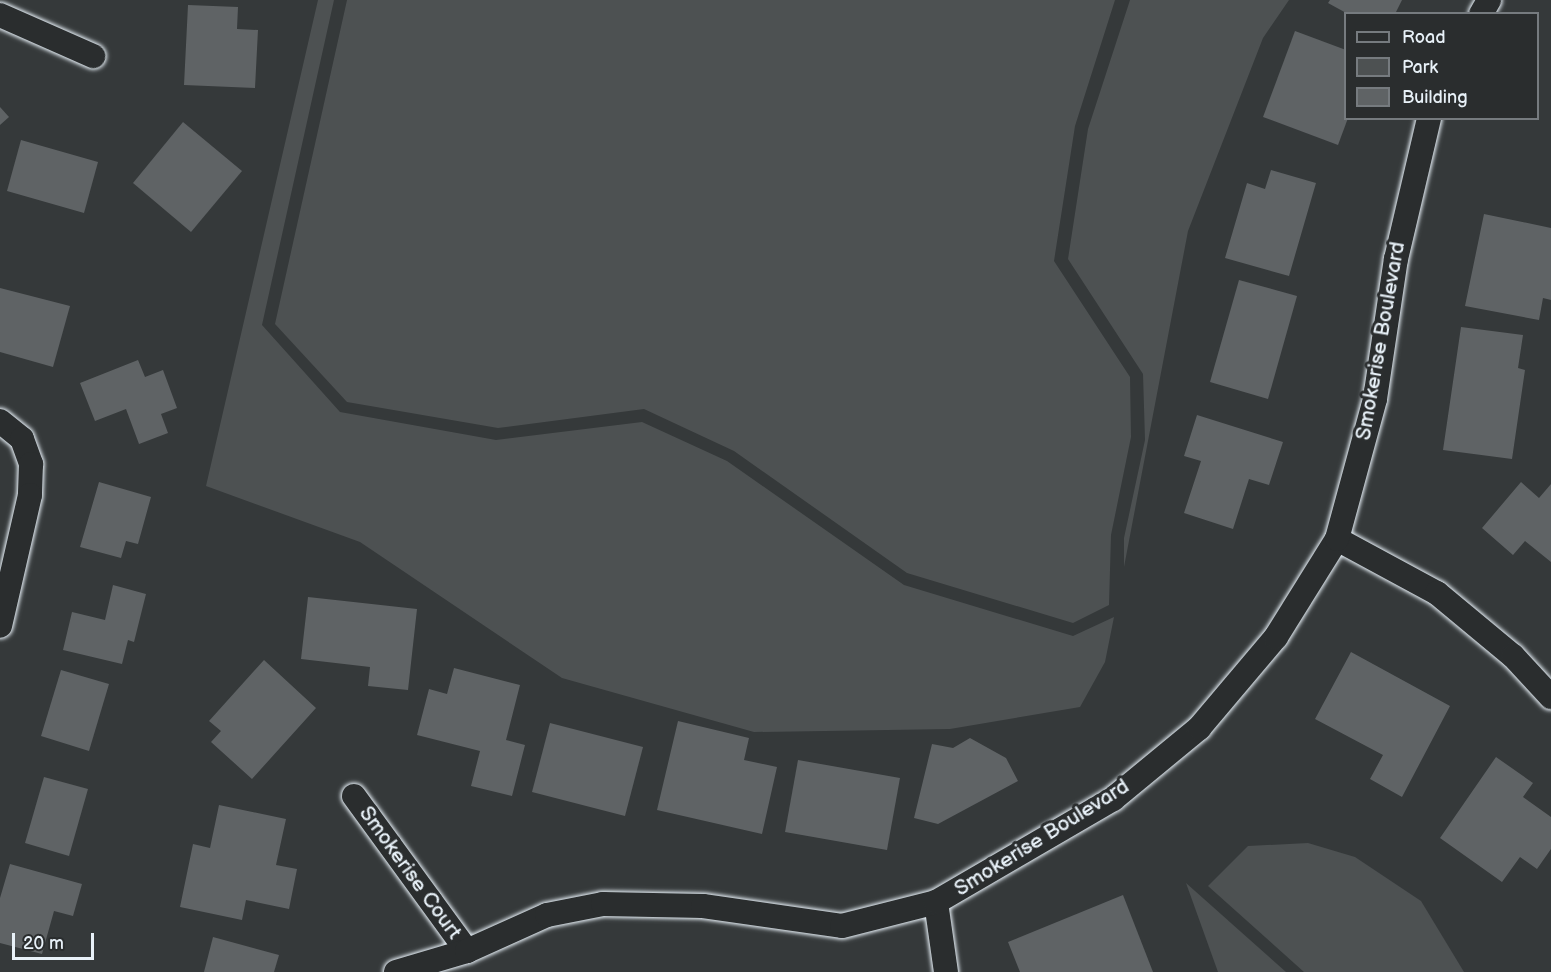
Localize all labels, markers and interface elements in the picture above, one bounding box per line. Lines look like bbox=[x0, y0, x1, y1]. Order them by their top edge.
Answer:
legend bbox=[1344, 12, 1539, 120]
text: Road bbox=[1402, 27, 1446, 48]
text: Park bbox=[1402, 57, 1438, 78]
text: Building bbox=[1402, 87, 1468, 108]
street label: Smokerise Boulevard bbox=[1351, 240, 1411, 442]
street label: Smokerise Boulevard bbox=[950, 774, 1134, 902]
street label: Smokerise Court bbox=[353, 802, 467, 944]
scale bar bbox=[15, 921, 98, 959]
text: 20 m bbox=[23, 933, 64, 954]

